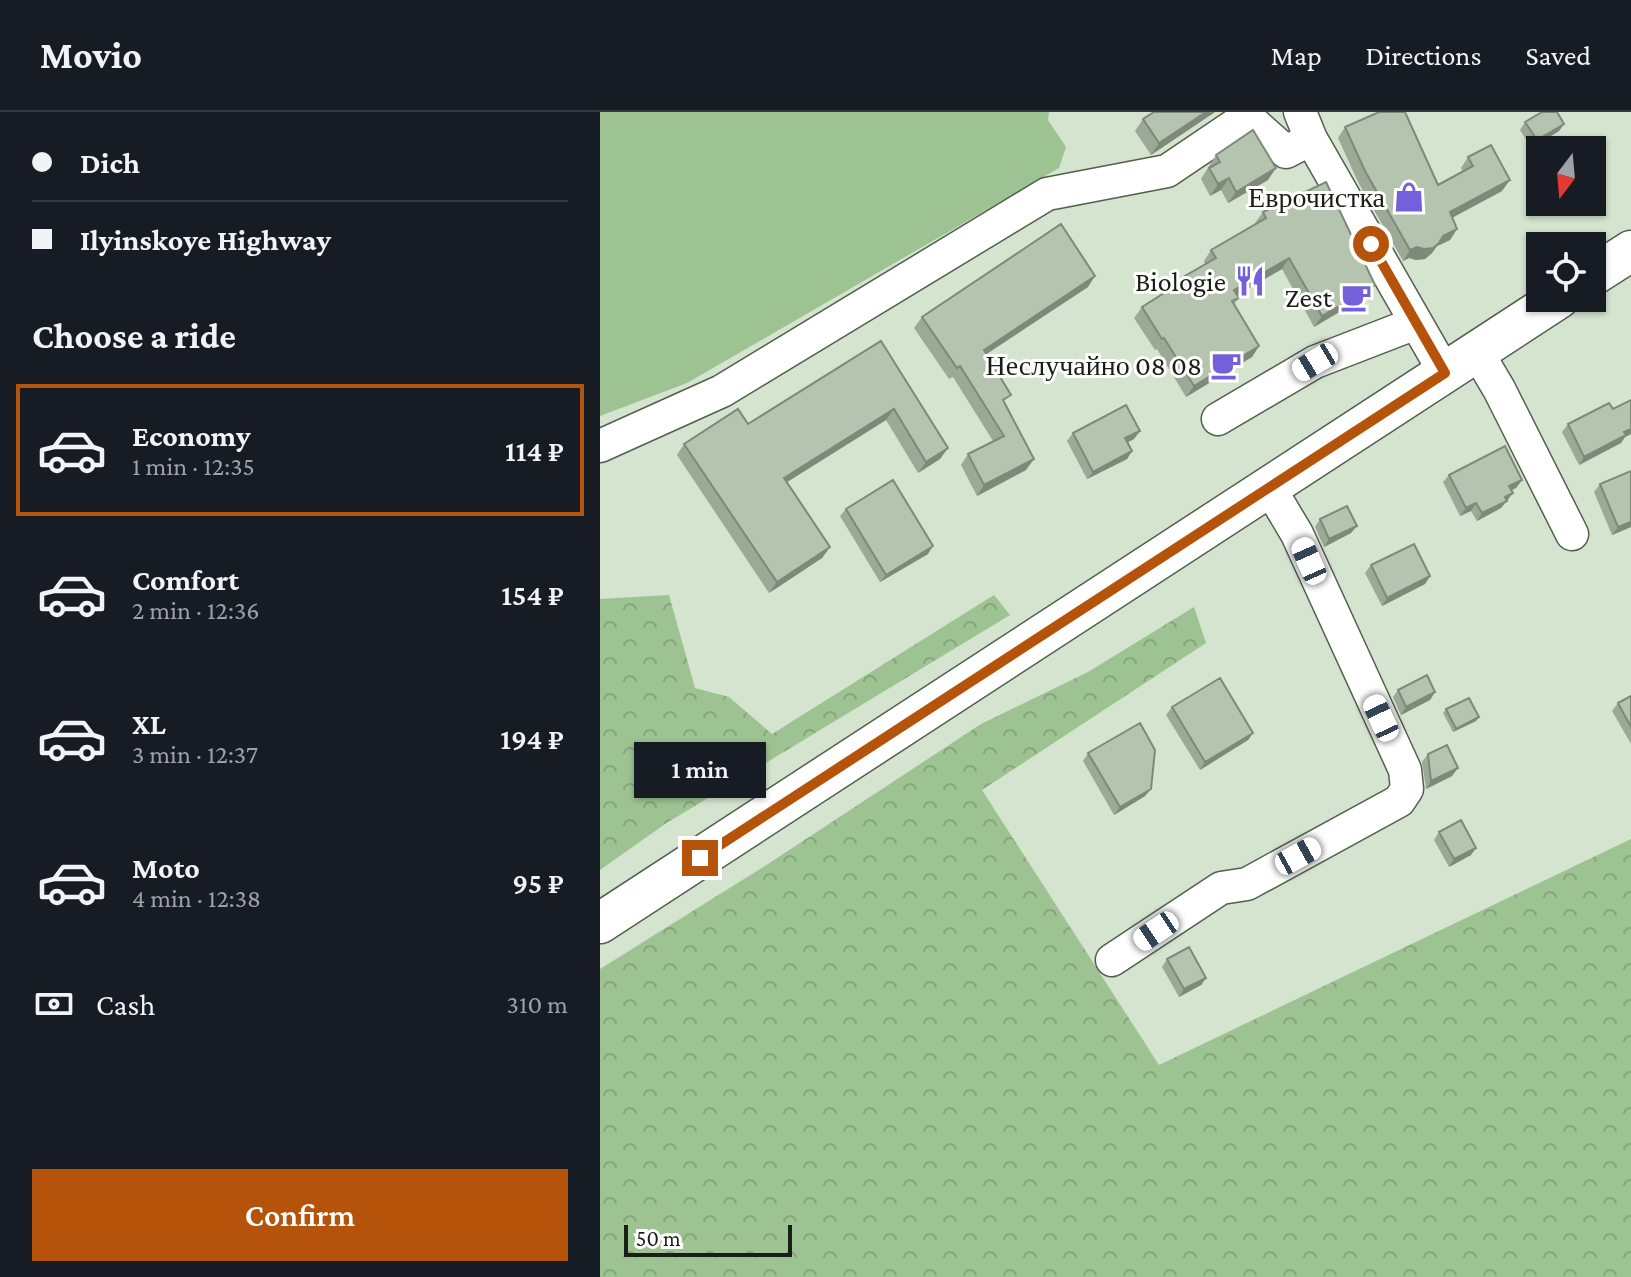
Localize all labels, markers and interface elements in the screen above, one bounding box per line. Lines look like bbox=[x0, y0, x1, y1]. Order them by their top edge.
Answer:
text: Movio bbox=[40, 34, 142, 76]
text: Map bbox=[1271, 40, 1322, 71]
text: Directions bbox=[1366, 40, 1481, 71]
text: Saved bbox=[1525, 40, 1591, 71]
north arrow bbox=[1526, 136, 1606, 216]
map controls bbox=[1526, 136, 1606, 312]
text: Dich bbox=[80, 146, 140, 179]
shop icon: Еврочистка bbox=[1392, 180, 1426, 214]
place label: Еврочистка bbox=[1248, 182, 1386, 213]
text: Ilyinskoye Highway bbox=[80, 223, 331, 256]
route start bbox=[1353, 226, 1389, 262]
button: locate bbox=[1526, 232, 1606, 312]
restaurant icon: Biologie bbox=[1233, 264, 1267, 298]
place label: Biologie bbox=[1135, 266, 1226, 297]
cafe icon: Zest bbox=[1339, 280, 1373, 314]
place label: Zest bbox=[1285, 282, 1333, 313]
text: Choose a ride bbox=[32, 316, 236, 356]
car bbox=[1288, 339, 1342, 385]
cafe icon: Неслучайно 08 08 bbox=[1209, 348, 1243, 382]
place label: Неслучайно 08 08 bbox=[985, 350, 1202, 381]
icon: car bbox=[36, 414, 108, 486]
text: Economy bbox=[132, 419, 251, 452]
text: 114 ₽ bbox=[505, 434, 564, 467]
text: 1 min · 12:35 bbox=[132, 452, 255, 481]
car bbox=[1288, 534, 1330, 588]
icon: car bbox=[36, 558, 108, 630]
text: Comfort bbox=[132, 563, 239, 596]
text: 154 ₽ bbox=[501, 578, 564, 611]
text: 2 min · 12:36 bbox=[132, 596, 259, 625]
car bbox=[1360, 691, 1402, 745]
icon: car bbox=[36, 702, 108, 774]
text: XL bbox=[132, 707, 166, 740]
text: 194 ₽ bbox=[500, 722, 564, 755]
text: 3 min · 12:37 bbox=[132, 740, 258, 769]
callout: 1 min bbox=[634, 742, 766, 798]
text: 1 min bbox=[671, 755, 729, 784]
car bbox=[1271, 834, 1325, 878]
route end bbox=[682, 840, 718, 876]
icon: car bbox=[36, 846, 108, 918]
text: Moto bbox=[132, 851, 200, 884]
text: 95 ₽ bbox=[512, 866, 564, 899]
text: 4 min · 12:38 bbox=[132, 884, 261, 913]
car bbox=[1129, 908, 1183, 954]
icon: cash bbox=[32, 982, 76, 1026]
text: Cash bbox=[96, 988, 155, 1021]
text: 310 m bbox=[507, 990, 568, 1019]
button: Confirm bbox=[32, 1169, 568, 1261]
scale bar bbox=[624, 1221, 792, 1257]
text: 50 m bbox=[636, 1226, 681, 1251]

